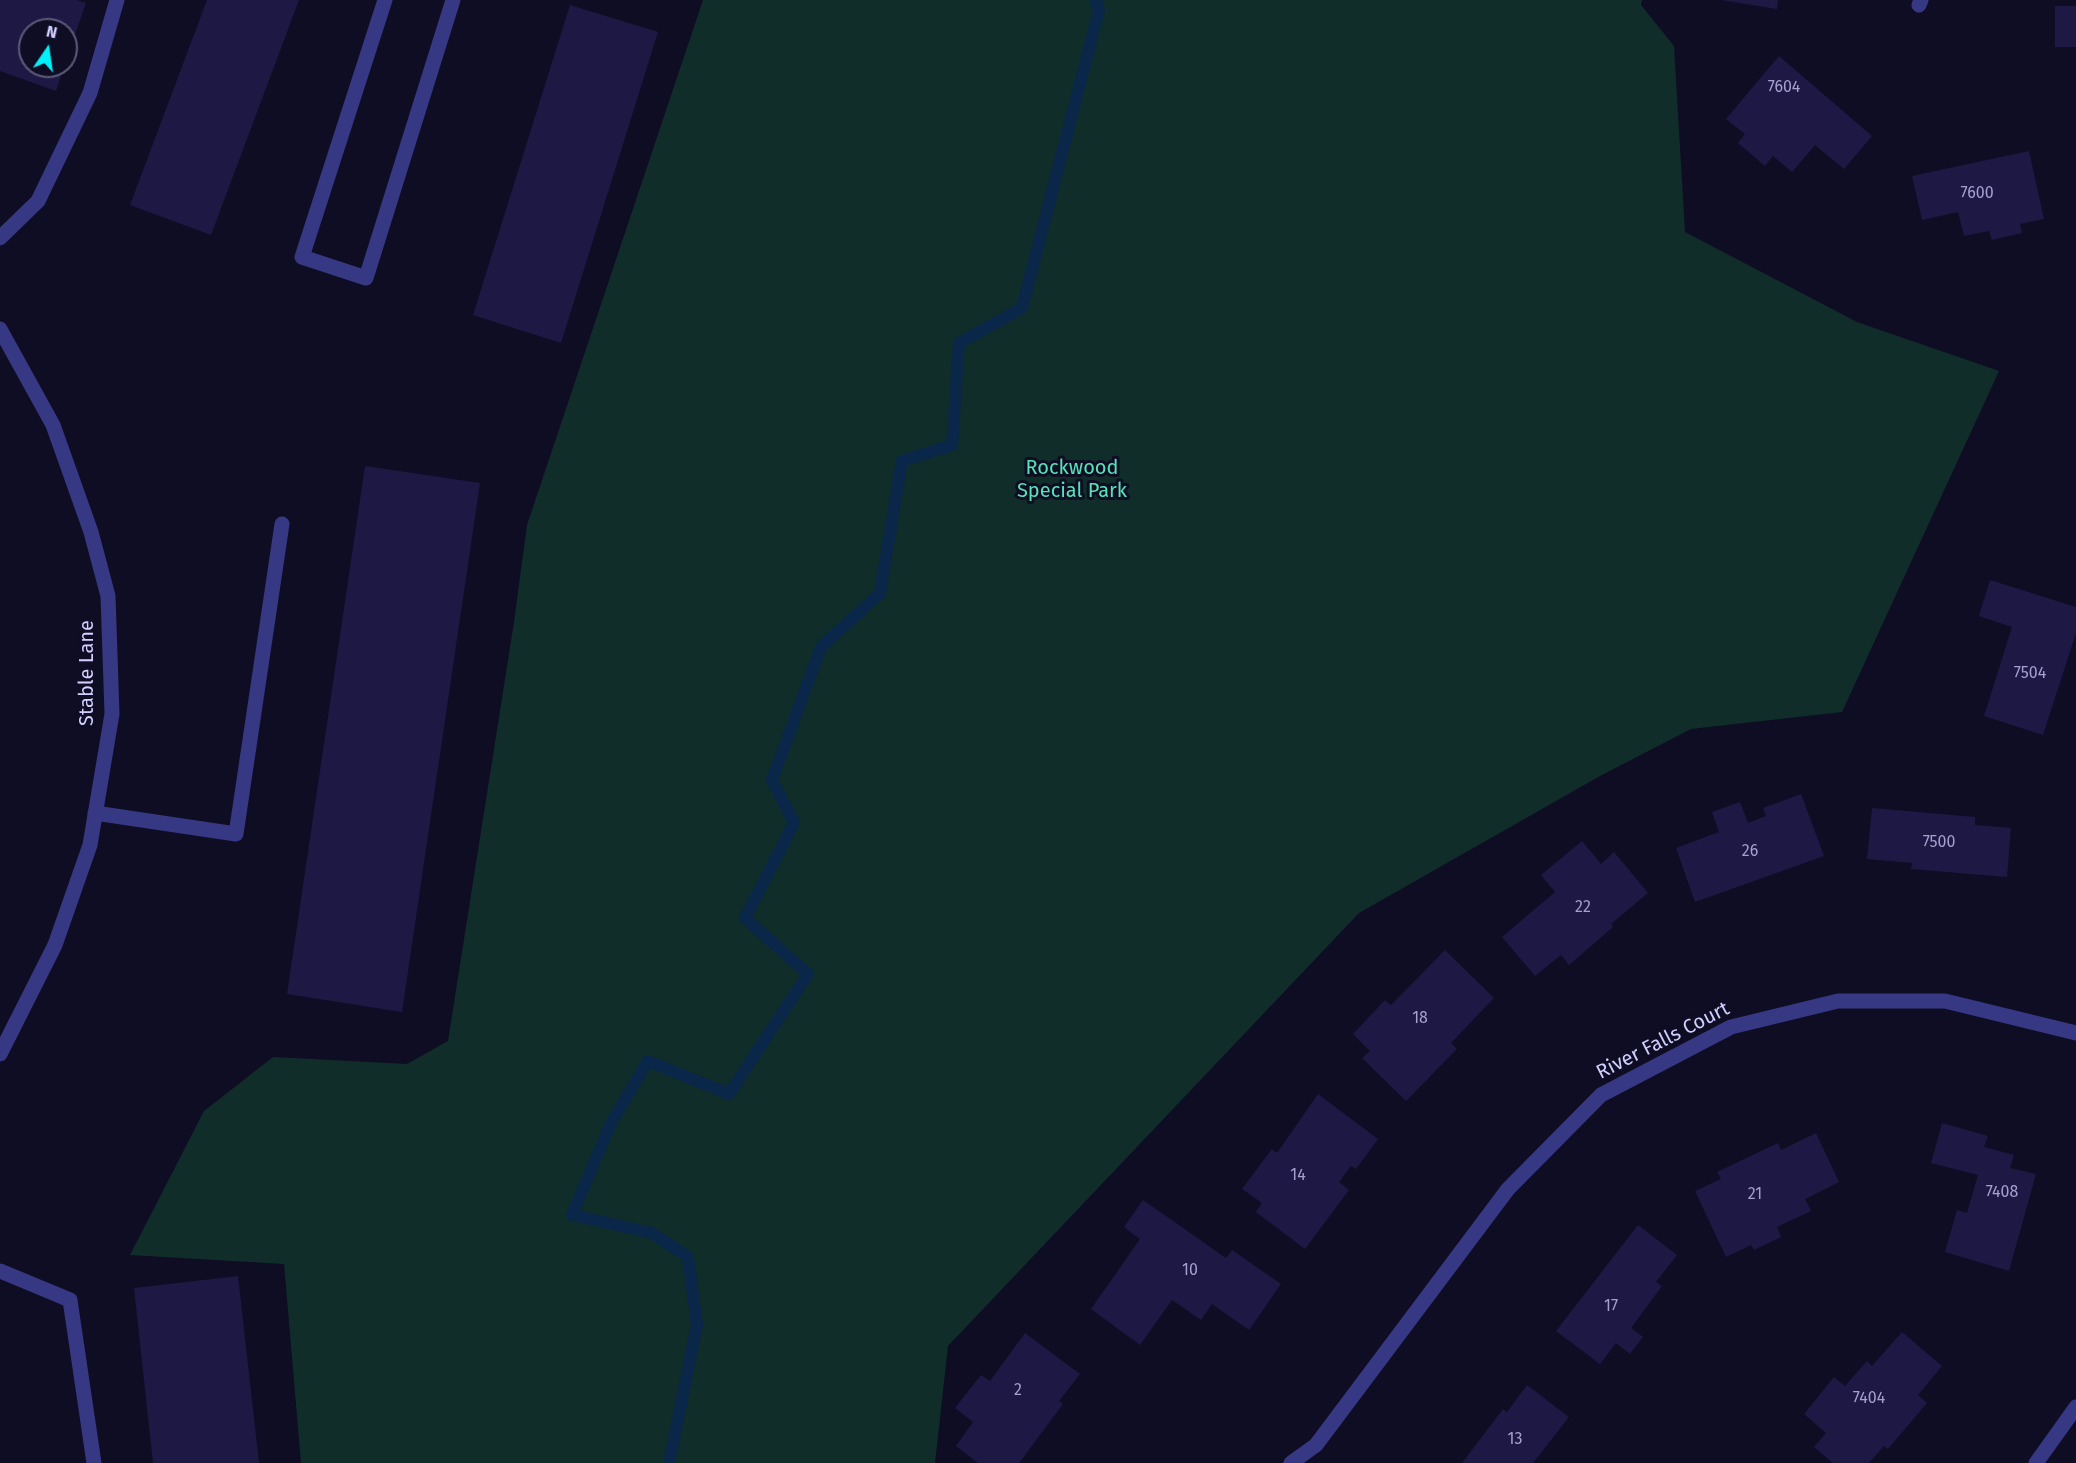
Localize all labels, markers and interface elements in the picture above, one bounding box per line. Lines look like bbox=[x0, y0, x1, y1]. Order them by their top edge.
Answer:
north arrow bbox=[18, 18, 78, 78]
text: N bbox=[44, 21, 59, 42]
house number: 7604 bbox=[1768, 78, 1800, 98]
house number: 7600 bbox=[1960, 184, 1994, 204]
park label: Rockwood Special Park bbox=[1017, 456, 1127, 503]
street label: Stable Lane bbox=[75, 620, 99, 726]
house number: 7504 bbox=[2014, 664, 2046, 684]
house number: 7500 bbox=[1923, 833, 1955, 853]
house number: 26 bbox=[1742, 842, 1758, 862]
house number: 22 bbox=[1575, 898, 1591, 918]
street label: River Falls Court bbox=[1592, 997, 1734, 1085]
house number: 18 bbox=[1412, 1009, 1428, 1029]
house number: 14 bbox=[1290, 1166, 1306, 1186]
house number: 7408 bbox=[1986, 1183, 2018, 1203]
house number: 21 bbox=[1748, 1185, 1762, 1205]
house number: 10 bbox=[1182, 1261, 1198, 1281]
house number: 17 bbox=[1604, 1297, 1618, 1317]
house number: 2 bbox=[1014, 1381, 1022, 1401]
house number: 7404 bbox=[1853, 1389, 1885, 1409]
house number: 13 bbox=[1508, 1430, 1522, 1450]

